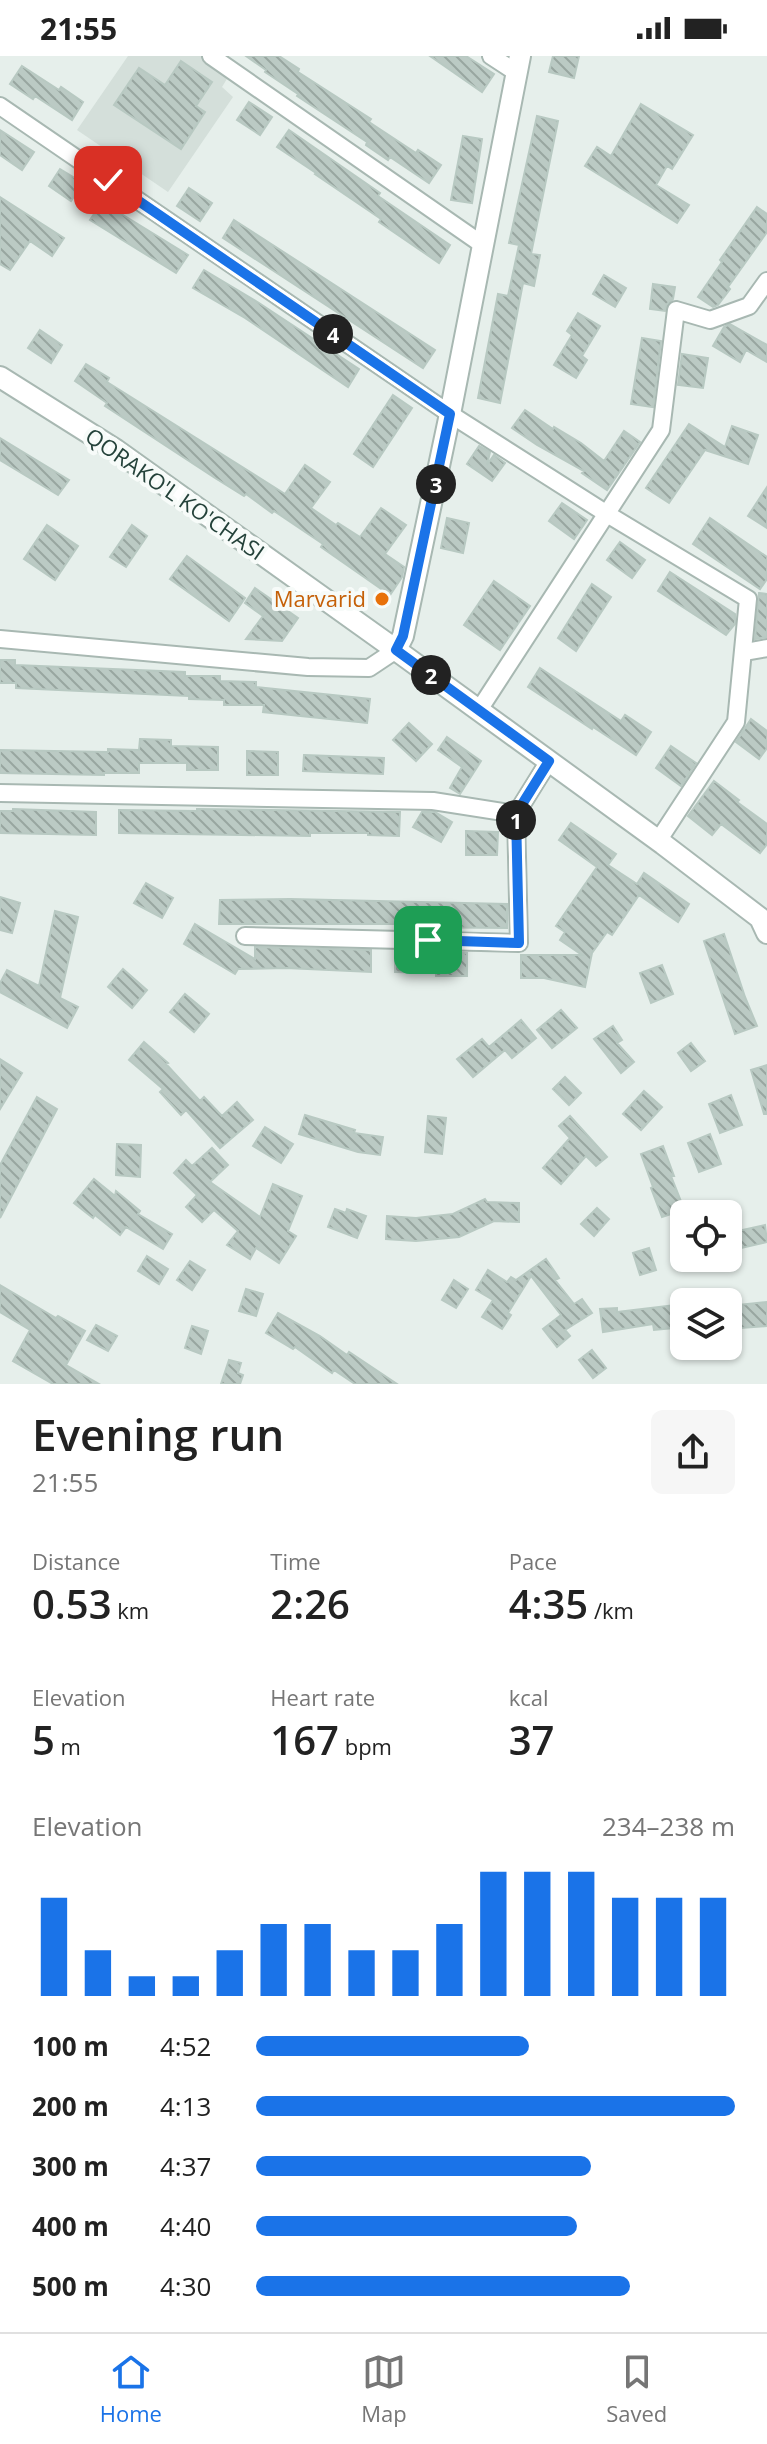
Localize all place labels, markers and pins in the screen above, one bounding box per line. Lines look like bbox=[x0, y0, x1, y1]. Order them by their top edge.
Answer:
pin bbox=[74, 146, 142, 214]
pin: 4 bbox=[313, 314, 353, 354]
pin: 3 bbox=[416, 464, 456, 504]
place label: Marvarid bbox=[274, 583, 366, 613]
marker: Marvarid bbox=[373, 590, 391, 608]
pin: 2 bbox=[411, 655, 451, 695]
pin: 1 bbox=[496, 800, 536, 840]
pin bbox=[394, 906, 462, 974]

